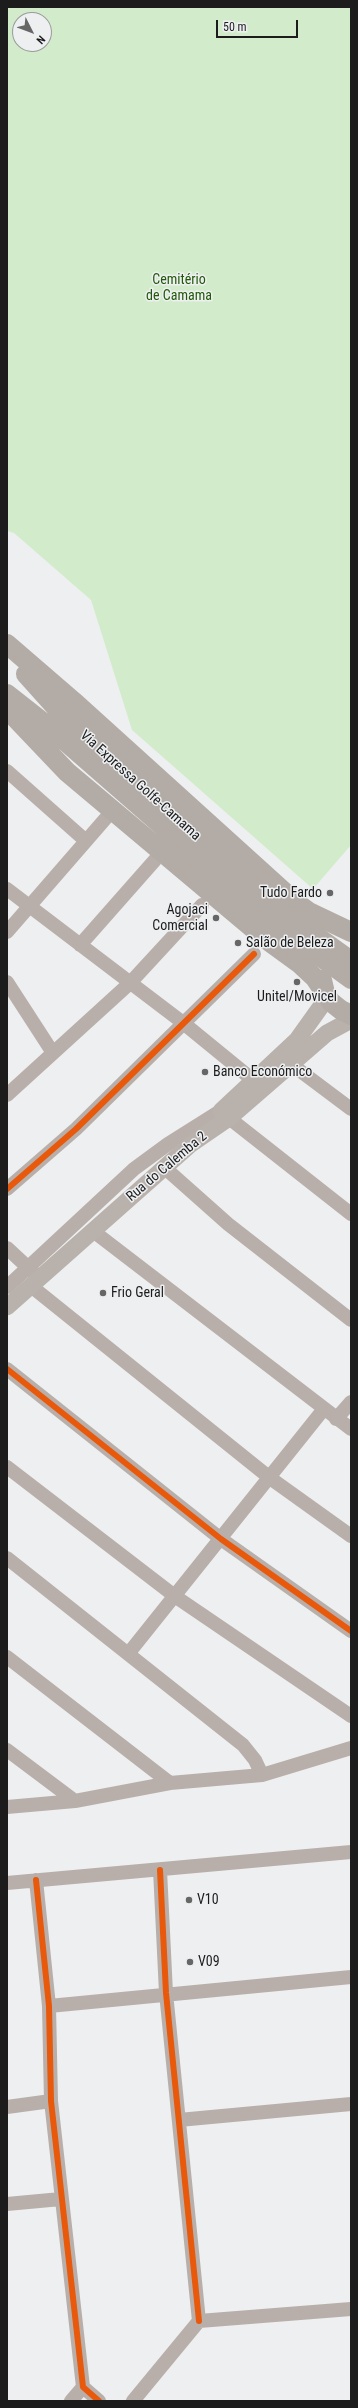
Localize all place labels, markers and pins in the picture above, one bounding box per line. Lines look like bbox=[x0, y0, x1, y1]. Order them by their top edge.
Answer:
place label: Tudo Fardo bbox=[260, 885, 322, 901]
marker: Tudo Fardo bbox=[325, 888, 335, 898]
place label: Agojaci Comercial bbox=[152, 902, 208, 934]
marker: Agojaci Comercial bbox=[211, 913, 221, 923]
place label: Salão de Beleza bbox=[246, 935, 334, 951]
marker: Salão de Beleza bbox=[233, 938, 243, 948]
marker: Unitel/Movicel bbox=[292, 977, 302, 987]
place label: Unitel/Movicel bbox=[257, 989, 337, 1005]
place label: Banco Económico bbox=[213, 1064, 312, 1080]
marker: Banco Económico bbox=[200, 1067, 210, 1077]
place label: Frio Geral bbox=[111, 1285, 164, 1301]
marker: Frio Geral bbox=[98, 1288, 108, 1298]
place label: V10 bbox=[197, 1892, 219, 1908]
marker: V10 bbox=[184, 1895, 194, 1905]
place label: V09 bbox=[198, 1954, 220, 1970]
marker: V09 bbox=[185, 1957, 195, 1967]

